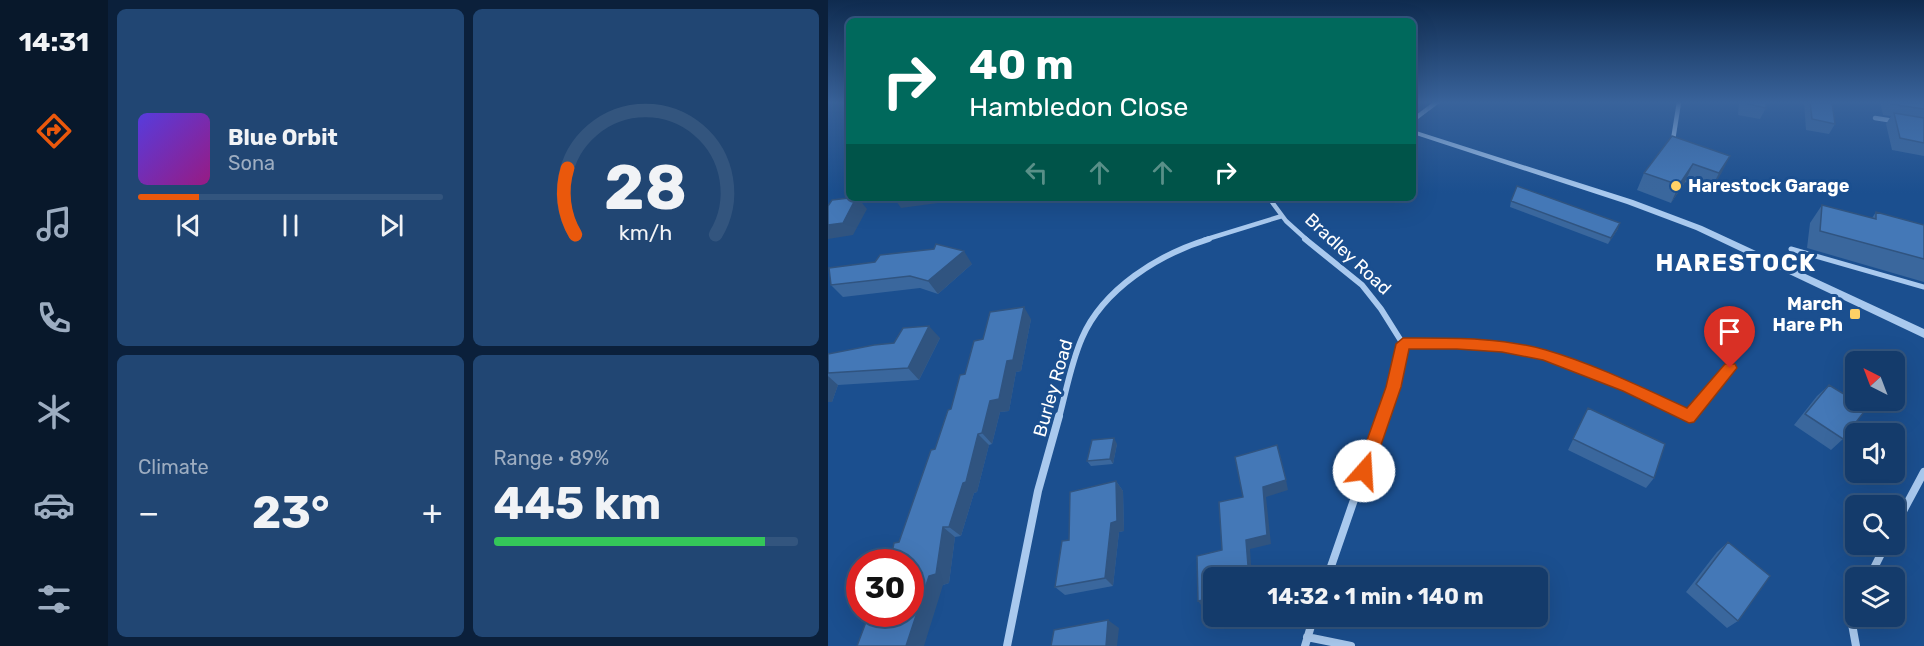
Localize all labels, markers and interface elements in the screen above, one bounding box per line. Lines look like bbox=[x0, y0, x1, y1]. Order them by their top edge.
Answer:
text: 14:31 bbox=[19, 26, 89, 58]
text: 40 m bbox=[969, 40, 1074, 90]
icon: right bbox=[870, 42, 948, 120]
text: Hambledon Close bbox=[969, 91, 1188, 123]
icon: directions bbox=[33, 110, 75, 152]
text: Blue Orbit bbox=[228, 124, 338, 151]
text: Sona bbox=[228, 151, 275, 175]
text: 28 bbox=[604, 151, 687, 225]
icon: left bbox=[1020, 156, 1053, 189]
icon: ahead bbox=[1083, 156, 1116, 189]
icon: ahead bbox=[1146, 156, 1179, 189]
icon: right bbox=[1209, 156, 1242, 189]
place label: Harestock Garage bbox=[1688, 175, 1850, 197]
marker: Harestock Garage bbox=[1669, 179, 1683, 193]
icon: music bbox=[33, 203, 75, 245]
street label: Bradley Road bbox=[1300, 208, 1396, 300]
icon: previous bbox=[172, 209, 205, 242]
icon: pause bbox=[274, 209, 307, 242]
icon: next bbox=[375, 209, 408, 242]
text: km/h bbox=[619, 220, 673, 245]
district label: HARESTOCK bbox=[1656, 249, 1816, 277]
place label: March Hare Ph bbox=[1772, 293, 1843, 336]
icon: phone bbox=[33, 297, 75, 339]
pin bbox=[1704, 306, 1755, 368]
marker: March Hare Ph bbox=[1848, 307, 1862, 321]
icon: arrive bbox=[1713, 315, 1746, 348]
street label: Burley Road bbox=[1029, 337, 1077, 439]
north arrow bbox=[1845, 351, 1905, 411]
map controls bbox=[1845, 351, 1905, 627]
icon: climate bbox=[33, 391, 75, 433]
button: sound bbox=[1845, 423, 1905, 483]
position arrow bbox=[1332, 439, 1396, 503]
text: Range · 89% bbox=[494, 446, 609, 470]
text: Climate bbox=[138, 455, 209, 479]
text: 445 km bbox=[494, 477, 661, 530]
icon: car bbox=[33, 484, 75, 526]
text: 23° bbox=[252, 486, 329, 539]
text: − bbox=[138, 493, 159, 532]
text: + bbox=[422, 493, 442, 532]
button: search bbox=[1845, 495, 1905, 555]
speed limit sign: 30 bbox=[846, 549, 924, 627]
button: layers bbox=[1845, 567, 1905, 627]
icon: filters bbox=[33, 578, 75, 620]
text: 14:32 · 1 min · 140 m bbox=[1267, 583, 1484, 610]

